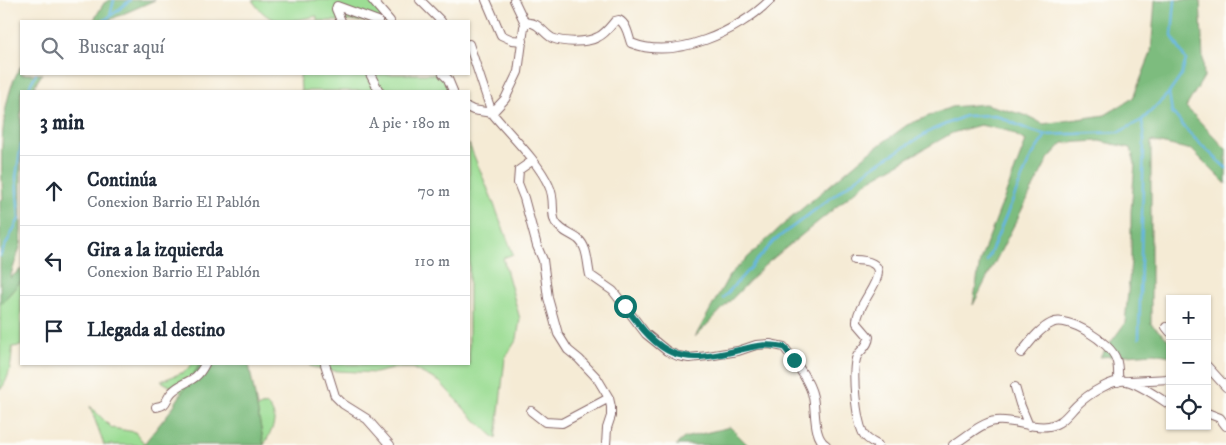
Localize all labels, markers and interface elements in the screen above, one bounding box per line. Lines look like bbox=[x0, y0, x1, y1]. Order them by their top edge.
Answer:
search box bbox=[20, 20, 470, 75]
icon: search bbox=[38, 34, 66, 62]
text: Buscar aquí bbox=[78, 36, 164, 59]
text: 3 min bbox=[40, 110, 85, 136]
text: A pie · 180 m bbox=[369, 113, 450, 133]
text: Continúa bbox=[87, 169, 157, 192]
icon: ahead bbox=[40, 177, 68, 205]
text: 70 m bbox=[418, 181, 450, 201]
text: Conexion Barrio El Pablón bbox=[87, 192, 260, 212]
text: Gira a la izquierda bbox=[87, 239, 223, 262]
icon: left bbox=[40, 247, 68, 275]
text: 110 m bbox=[414, 251, 450, 271]
text: Conexion Barrio El Pablón bbox=[87, 262, 260, 282]
route start bbox=[614, 295, 637, 318]
map controls bbox=[1166, 295, 1211, 430]
button: + bbox=[1166, 295, 1211, 340]
icon: arrive bbox=[40, 317, 68, 345]
text: Llegada al destino bbox=[87, 319, 225, 342]
button: − bbox=[1166, 340, 1211, 385]
route end bbox=[783, 349, 806, 372]
button: locate bbox=[1166, 385, 1211, 430]

